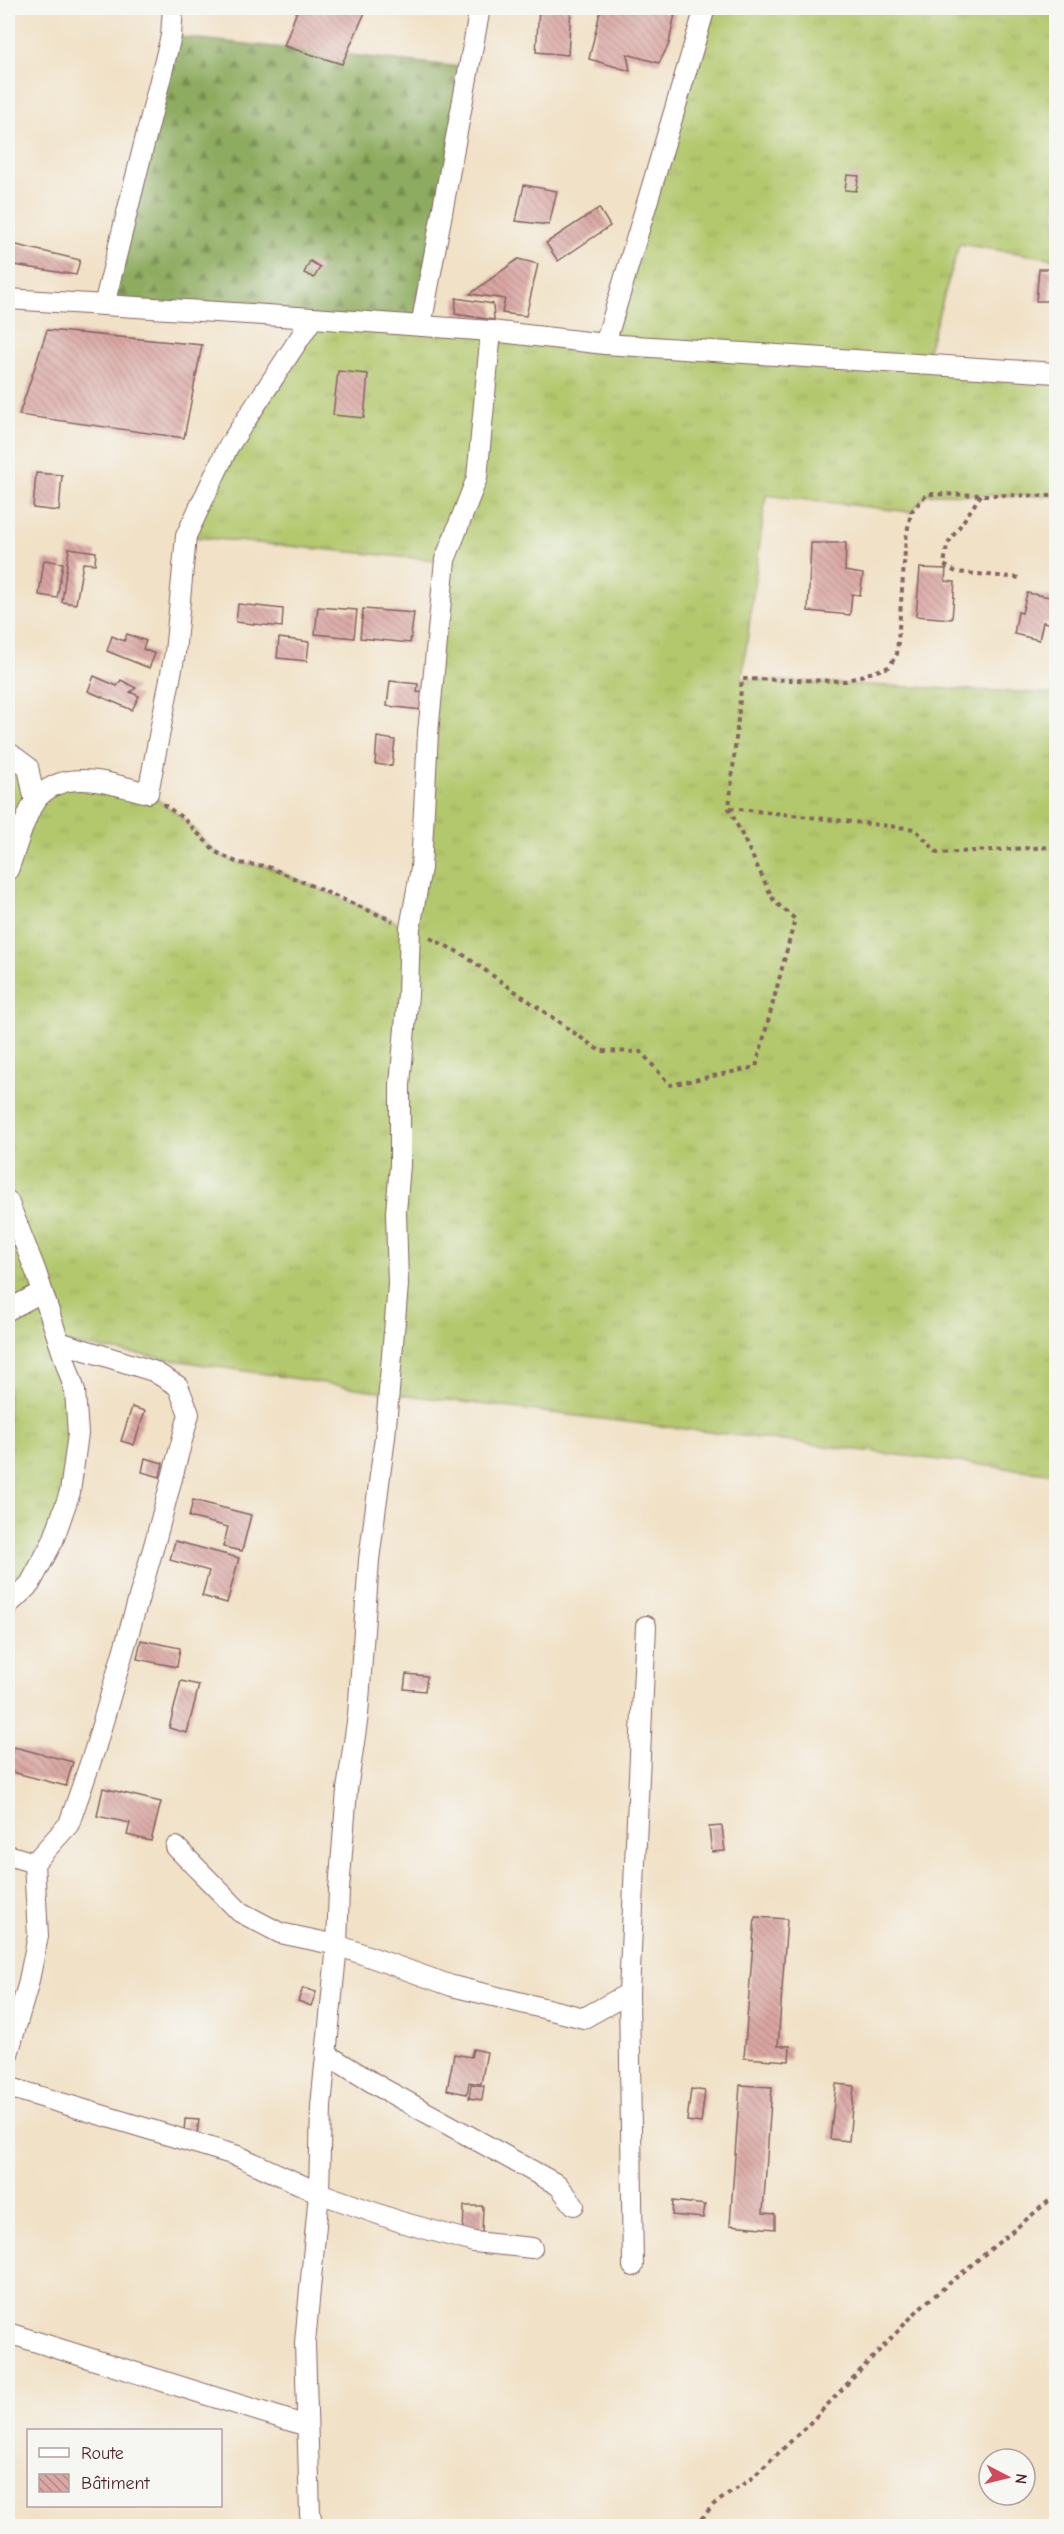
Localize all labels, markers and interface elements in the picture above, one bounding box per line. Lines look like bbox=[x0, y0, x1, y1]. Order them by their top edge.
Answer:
legend bbox=[27, 2429, 222, 2507]
text: Route bbox=[81, 2443, 124, 2464]
north arrow bbox=[977, 2447, 1037, 2507]
text: N bbox=[1011, 2472, 1030, 2485]
text: Bâtiment bbox=[81, 2473, 151, 2494]

